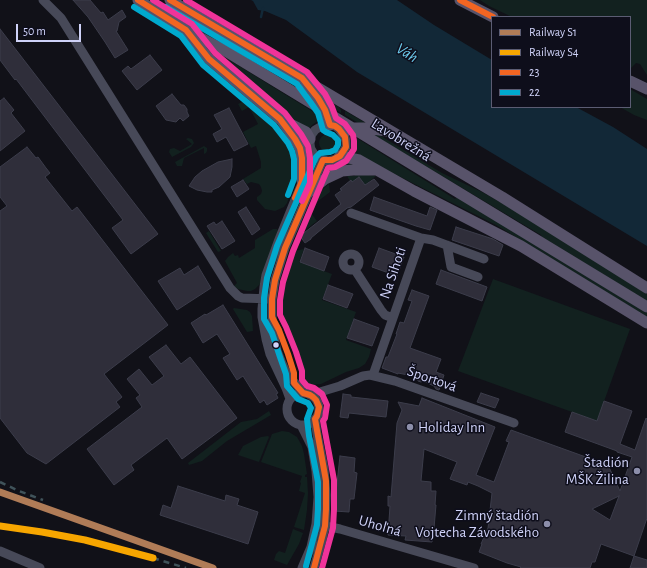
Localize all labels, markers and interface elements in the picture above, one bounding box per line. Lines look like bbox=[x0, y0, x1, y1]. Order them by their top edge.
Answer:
scale bar bbox=[18, 16, 83, 42]
legend bbox=[491, 16, 631, 108]
text: 50 m bbox=[23, 25, 46, 37]
text: Railway S1 bbox=[529, 26, 577, 38]
water label: Váh bbox=[392, 39, 422, 67]
text: Railway S4 bbox=[529, 46, 579, 58]
text: 23 bbox=[529, 66, 539, 78]
text: 22 bbox=[529, 86, 540, 98]
street label: Ľavobrežná bbox=[368, 115, 434, 165]
street label: Na Sihoti bbox=[376, 245, 410, 301]
unlabelled marker bbox=[271, 340, 281, 350]
street label: Športová bbox=[405, 362, 459, 396]
place label: Holiday Inn bbox=[418, 418, 485, 436]
marker: Holiday Inn bbox=[405, 422, 415, 432]
place label: Štadión MŠK Žilina bbox=[566, 453, 629, 488]
marker: Štadión MŠK Žilina bbox=[632, 466, 642, 476]
place label: Zimný štadión Vojtecha Závodského bbox=[415, 506, 539, 541]
street label: Uhoľná bbox=[357, 511, 403, 541]
marker: Zimný štadión Vojtecha Závodského bbox=[542, 519, 552, 529]

